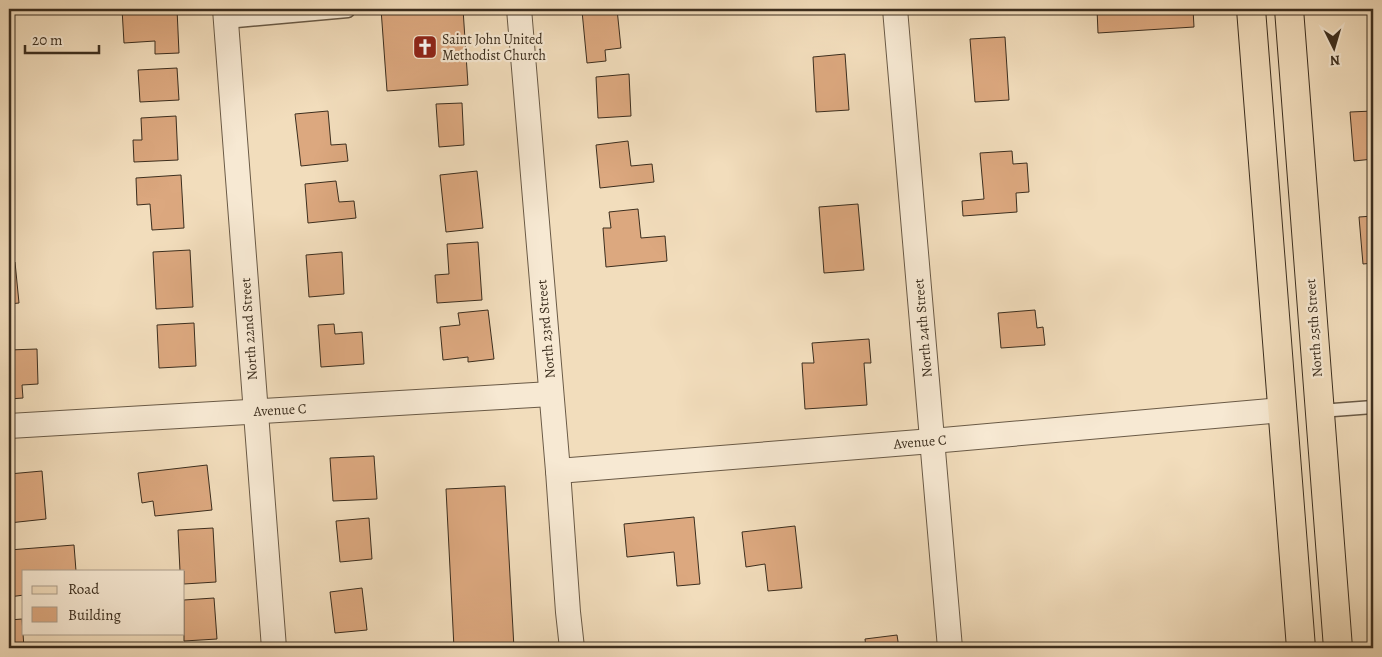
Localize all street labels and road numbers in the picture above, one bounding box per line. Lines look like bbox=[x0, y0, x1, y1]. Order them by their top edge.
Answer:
street label: North 22nd Street bbox=[236, 277, 262, 381]
street label: North 24th Street bbox=[909, 277, 937, 378]
street label: North 23rd Street bbox=[532, 278, 560, 379]
street label: North 25th Street bbox=[1301, 278, 1327, 378]
street label: Avenue C bbox=[252, 399, 307, 421]
street label: Avenue C bbox=[892, 430, 948, 454]

